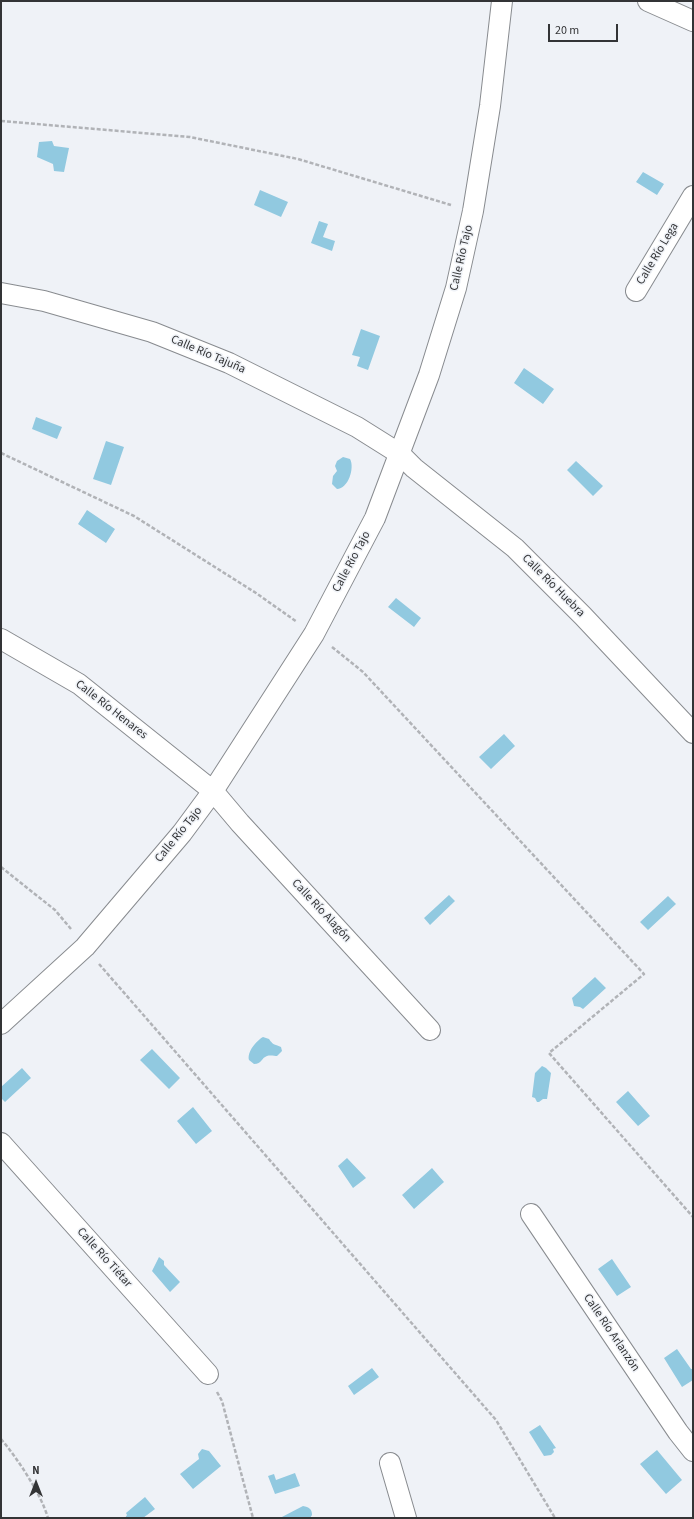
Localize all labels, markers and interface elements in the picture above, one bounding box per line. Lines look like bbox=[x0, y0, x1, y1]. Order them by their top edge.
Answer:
scale bar bbox=[550, 16, 620, 42]
text: 20 m bbox=[555, 22, 579, 39]
street label: Calle Río Lega bbox=[634, 221, 682, 287]
street label: Calle Río Tajo bbox=[447, 224, 477, 292]
street label: Calle Río Tajuña bbox=[168, 333, 248, 377]
street label: Calle Río Tajo bbox=[330, 529, 374, 595]
street label: Calle Río Huebra bbox=[519, 552, 587, 620]
street label: Calle Río Henares bbox=[72, 677, 150, 743]
street label: Calle Río Tajo bbox=[152, 804, 206, 866]
street label: Calle Río Alagón bbox=[288, 877, 354, 945]
street label: Calle Río Tiétar bbox=[73, 1225, 135, 1291]
street label: Calle Río Arlanzón bbox=[580, 1291, 642, 1375]
north arrow bbox=[16, 1463, 56, 1503]
text: N bbox=[32, 1463, 40, 1478]

